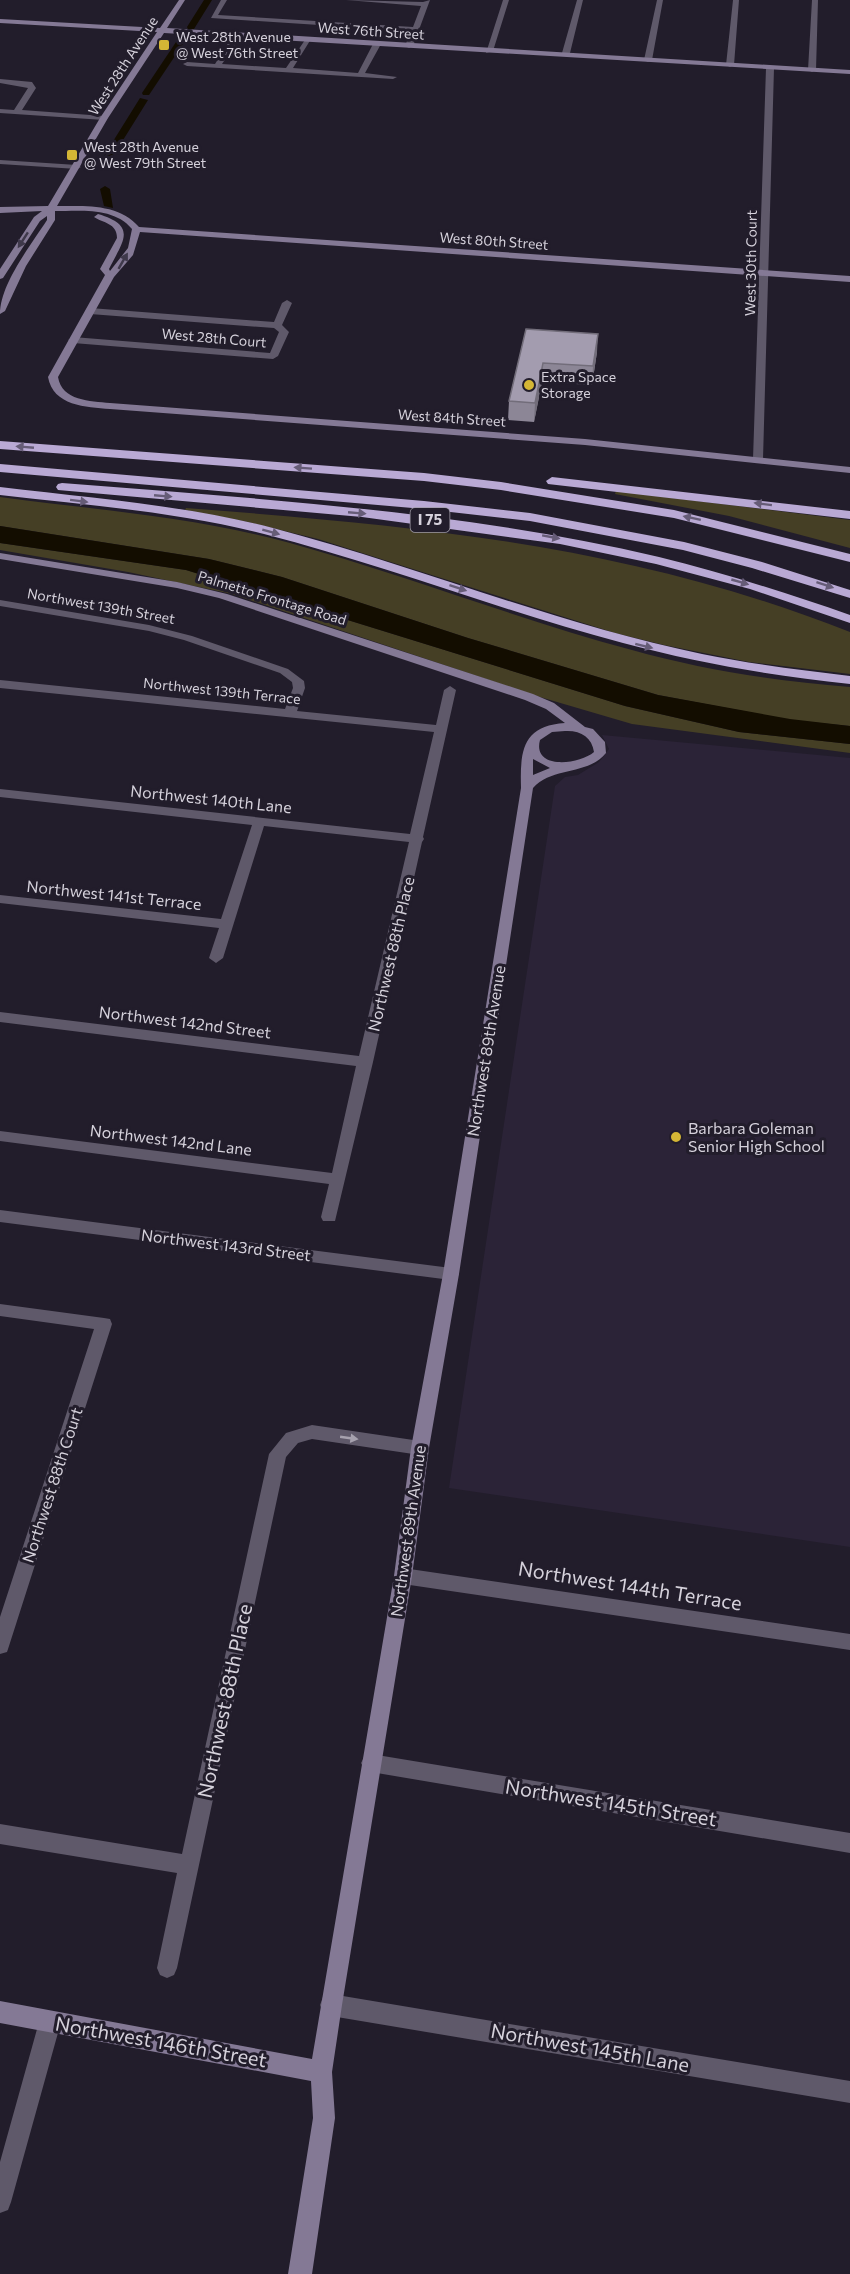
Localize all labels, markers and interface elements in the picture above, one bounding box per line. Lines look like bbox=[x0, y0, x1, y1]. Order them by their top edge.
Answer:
street label: West 28th Avenue bbox=[84, 13, 161, 118]
street label: West 76th Street bbox=[317, 18, 425, 43]
place label: West 28th Avenue @ West 76th Street bbox=[176, 28, 299, 61]
marker: West 28th Avenue @ West 76th Street bbox=[157, 38, 171, 52]
place label: West 28th Avenue @ West 79th Street bbox=[84, 138, 207, 171]
marker: West 28th Avenue @ West 79th Street bbox=[65, 148, 79, 162]
street label: West 30th Court bbox=[741, 210, 760, 316]
street label: West 80th Street bbox=[439, 228, 549, 253]
one-way arrow bbox=[18, 232, 29, 249]
one-way arrow bbox=[118, 252, 128, 269]
street label: West 28th Court bbox=[161, 324, 267, 351]
place label: Extra Space Storage bbox=[541, 368, 616, 401]
marker: Extra Space Storage bbox=[522, 378, 536, 392]
street label: West 84th Street bbox=[397, 405, 507, 430]
one-way arrow bbox=[15, 442, 34, 452]
one-way arrow bbox=[293, 463, 312, 473]
one-way arrow bbox=[153, 491, 172, 500]
one-way arrow bbox=[69, 496, 88, 505]
one-way arrow bbox=[754, 499, 773, 508]
one-way arrow bbox=[348, 508, 367, 518]
road number: I 75 bbox=[410, 508, 450, 532]
one-way arrow bbox=[682, 513, 701, 522]
one-way arrow bbox=[262, 527, 280, 537]
one-way arrow bbox=[541, 533, 560, 542]
street label: Palmetto Frontage Road bbox=[196, 567, 348, 628]
one-way arrow bbox=[731, 578, 749, 587]
one-way arrow bbox=[816, 581, 834, 591]
street label: Northwest 139th Street bbox=[26, 584, 177, 627]
one-way arrow bbox=[449, 584, 467, 594]
one-way arrow bbox=[635, 641, 653, 651]
street label: Northwest 139th Terrace bbox=[143, 674, 302, 707]
street label: Northwest 140th Lane bbox=[129, 781, 293, 816]
street label: Northwest 88th Place bbox=[363, 875, 418, 1033]
street label: Northwest 141st Terrace bbox=[26, 876, 202, 913]
street label: Northwest 89th Avenue bbox=[463, 964, 508, 1138]
street label: Northwest 142nd Street bbox=[98, 1002, 273, 1042]
place label: Barbara Goleman Senior High School bbox=[688, 1118, 825, 1155]
street label: Northwest 142nd Lane bbox=[89, 1120, 253, 1159]
marker: Barbara Goleman Senior High School bbox=[669, 1130, 683, 1144]
street label: Northwest 143rd Street bbox=[140, 1225, 312, 1264]
street label: Northwest 88th Court bbox=[17, 1404, 86, 1565]
one-way arrow bbox=[340, 1433, 359, 1442]
street label: Northwest 89th Avenue bbox=[386, 1444, 429, 1618]
street label: Northwest 144th Terrace bbox=[517, 1555, 744, 1615]
street label: Northwest 88th Place bbox=[192, 1601, 256, 1800]
street label: Northwest 145th Street bbox=[504, 1773, 719, 1831]
street label: Northwest 146th Street bbox=[53, 2011, 269, 2071]
street label: Northwest 145th Lane bbox=[489, 2018, 691, 2076]

